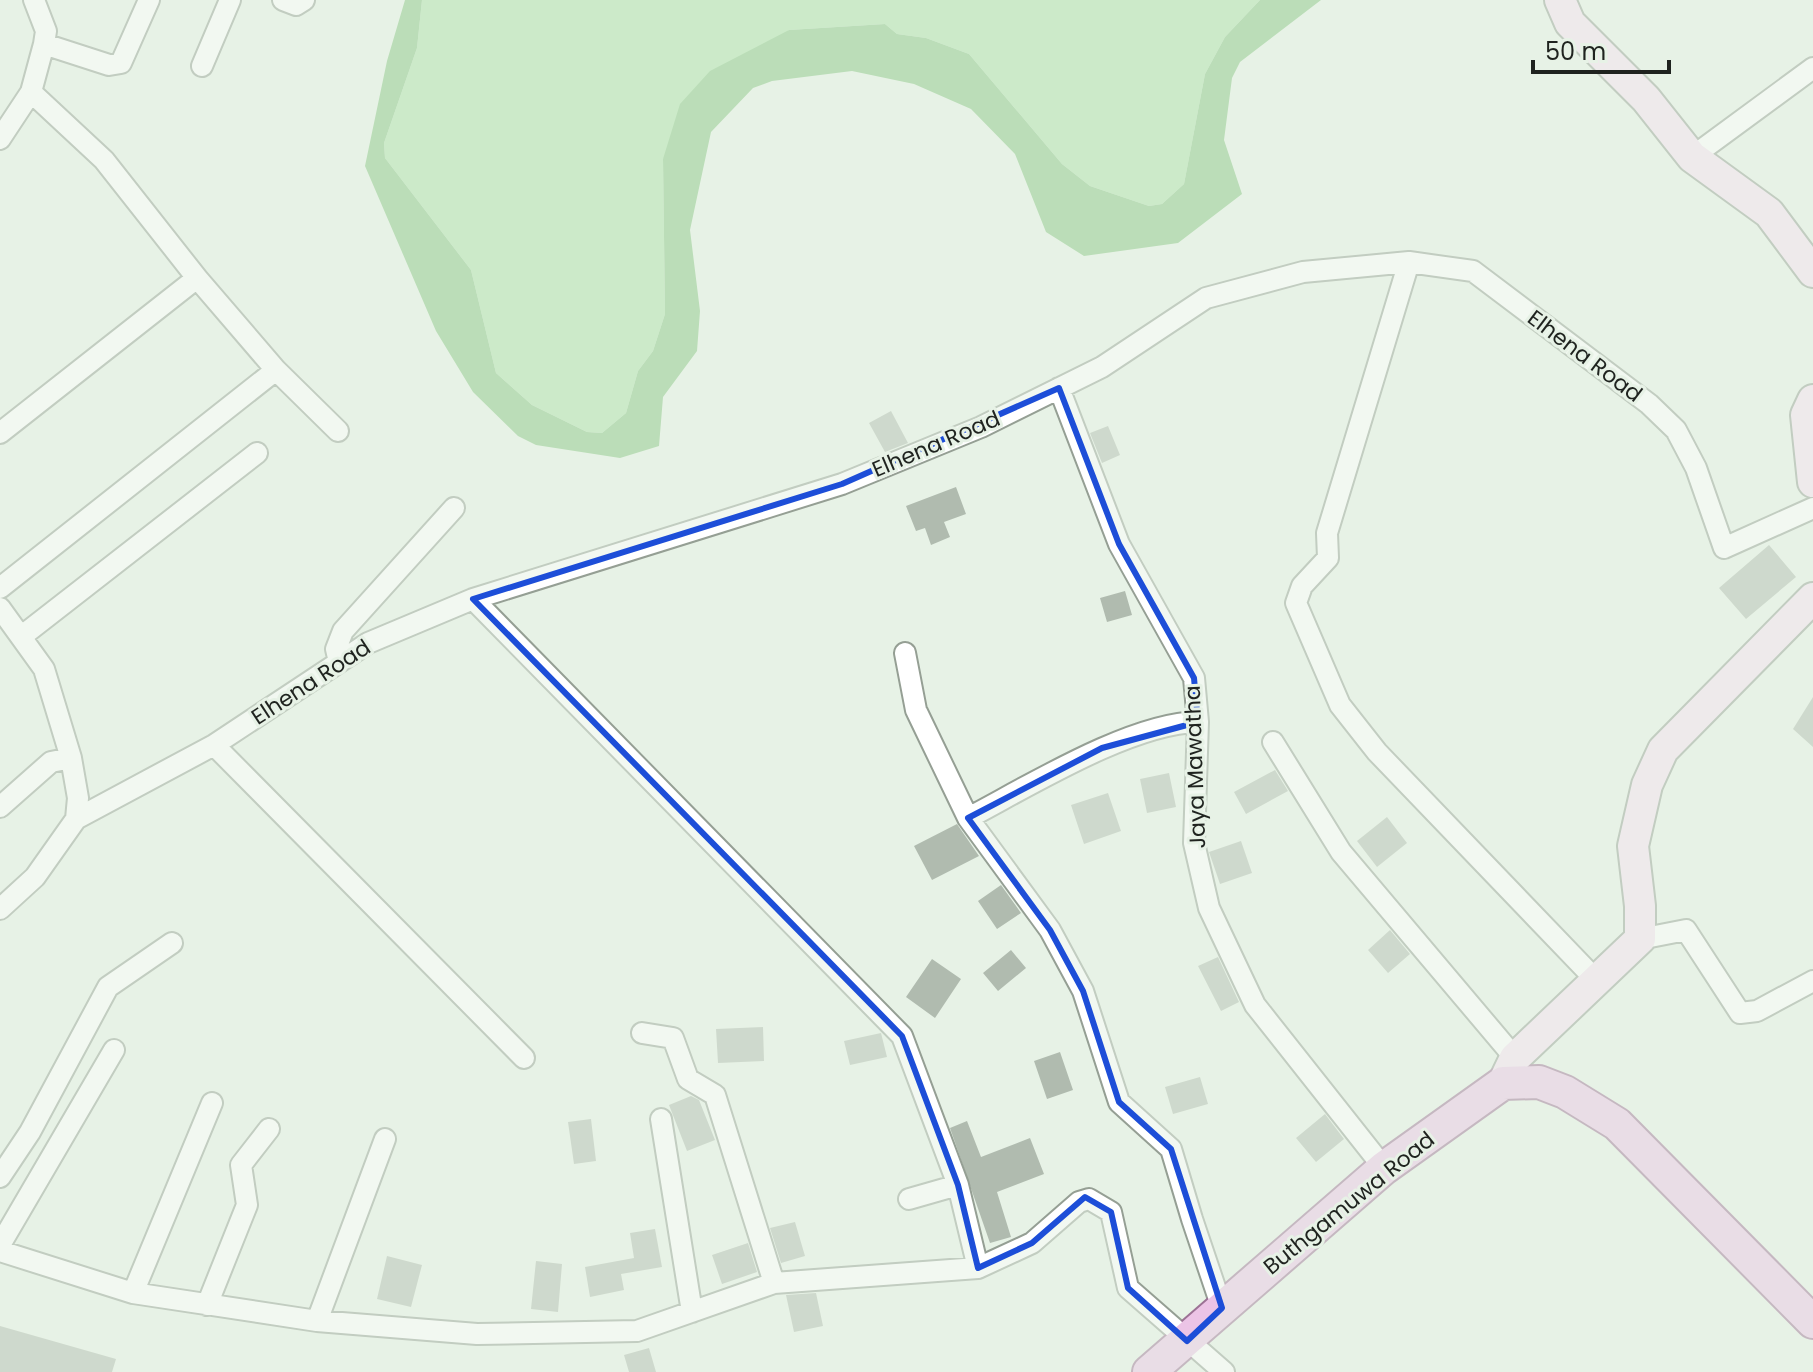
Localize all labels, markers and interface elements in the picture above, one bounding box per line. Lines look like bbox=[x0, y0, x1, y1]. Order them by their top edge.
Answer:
scale bar bbox=[1533, 24, 1669, 74]
text: 50 m bbox=[1545, 35, 1606, 68]
street label: Elhena Road bbox=[1521, 303, 1649, 409]
street label: Elhena Road bbox=[867, 403, 1005, 485]
street label: Elhena Road bbox=[245, 632, 377, 732]
street label: Jaya Mawatha bbox=[1177, 685, 1213, 849]
street label: Buthgamuwa Road bbox=[1257, 1124, 1441, 1282]

